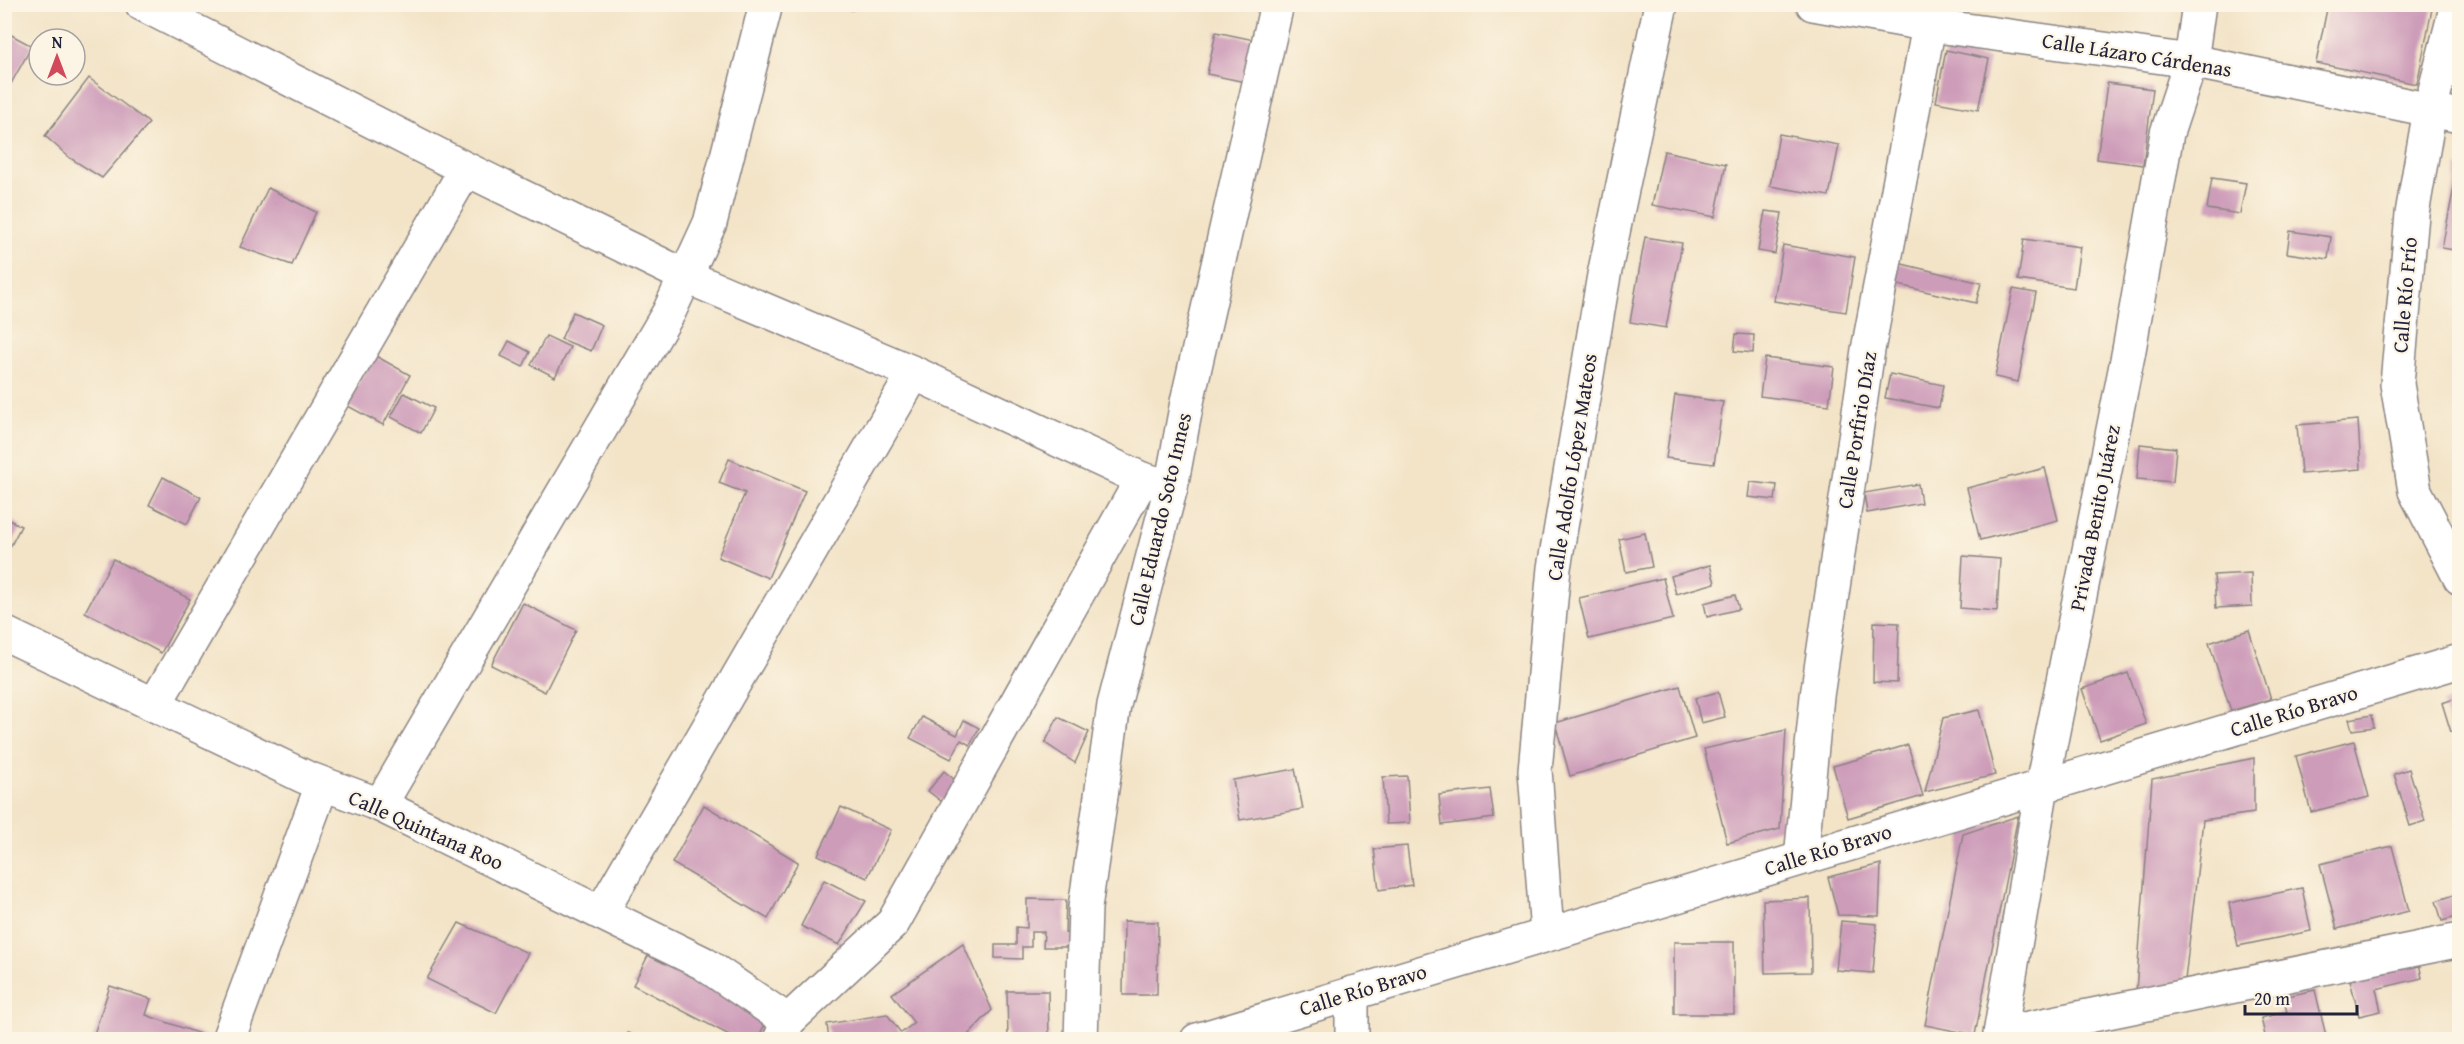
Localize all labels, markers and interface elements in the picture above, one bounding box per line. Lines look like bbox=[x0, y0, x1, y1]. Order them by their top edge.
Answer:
street label: Calle Lázaro Cárdenas bbox=[2040, 24, 2234, 85]
north arrow bbox=[27, 27, 87, 87]
text: N bbox=[52, 30, 63, 54]
street label: Calle Río Frío bbox=[2384, 236, 2425, 354]
street label: Calle Porfirio Díaz bbox=[1829, 349, 1884, 511]
street label: Calle Adolfo López Mateos bbox=[1538, 351, 1605, 583]
street label: Calle Eduardo Soto Innes bbox=[1120, 409, 1199, 628]
street label: Privada Benito Juárez bbox=[2061, 422, 2128, 614]
street label: Calle Río Bravo bbox=[2226, 676, 2361, 745]
street label: Calle Quintana Roo bbox=[344, 781, 509, 878]
street label: Calle Río Bravo bbox=[1760, 815, 1895, 884]
street label: Calle Río Bravo bbox=[1295, 955, 1430, 1024]
scale bar bbox=[2245, 978, 2358, 1016]
text: 20 m bbox=[2254, 985, 2290, 1012]

